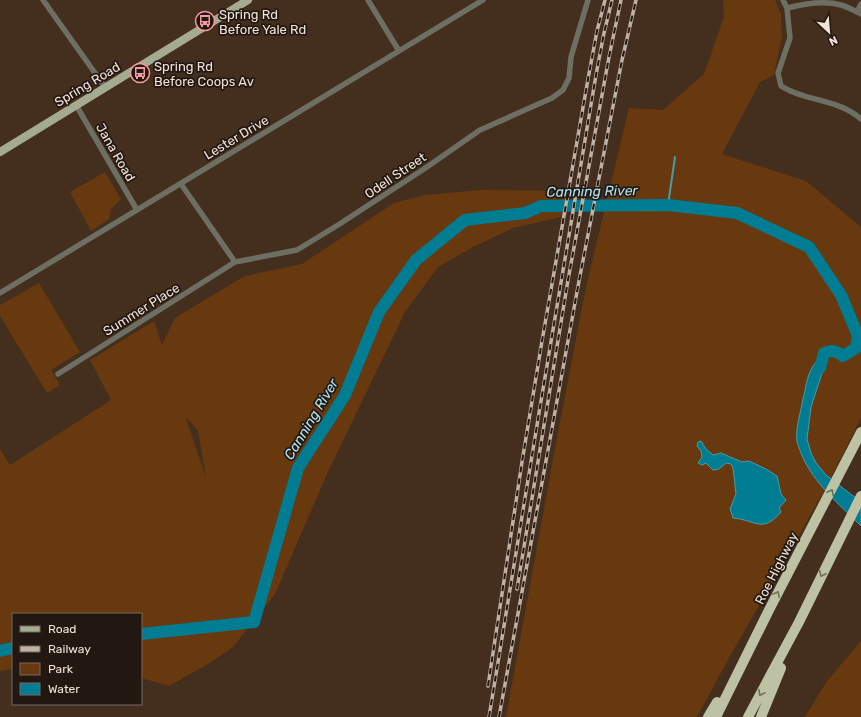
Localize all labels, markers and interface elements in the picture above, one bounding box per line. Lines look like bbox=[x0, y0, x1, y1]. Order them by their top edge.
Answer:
place label: Spring Rd Before Yale Rd bbox=[219, 7, 306, 37]
bus stop icon: Spring Rd Before Yale Rd bbox=[194, 10, 216, 32]
north arrow bbox=[809, 12, 849, 52]
text: N bbox=[827, 33, 840, 48]
street label: Spring Road bbox=[52, 59, 123, 111]
place label: Spring Rd Before Coops Av bbox=[154, 59, 254, 89]
bus stop icon: Spring Rd Before Coops Av bbox=[129, 62, 151, 84]
street label: Lester Drive bbox=[201, 112, 271, 163]
street label: Jana Road bbox=[93, 121, 138, 184]
street label: Odell Street bbox=[362, 149, 429, 201]
water label: Canning River bbox=[546, 182, 639, 201]
street label: Summer Place bbox=[100, 280, 182, 339]
water label: Canning River bbox=[281, 375, 343, 463]
one-way arrow bbox=[826, 489, 833, 496]
street label: Roe Highway bbox=[752, 530, 802, 607]
one-way arrow bbox=[819, 570, 827, 578]
one-way arrow bbox=[773, 591, 780, 599]
legend bbox=[12, 613, 142, 705]
text: Road bbox=[48, 622, 76, 636]
text: Railway bbox=[48, 642, 91, 656]
text: Park bbox=[48, 662, 74, 676]
text: Water bbox=[48, 682, 80, 696]
one-way arrow bbox=[758, 689, 766, 696]

